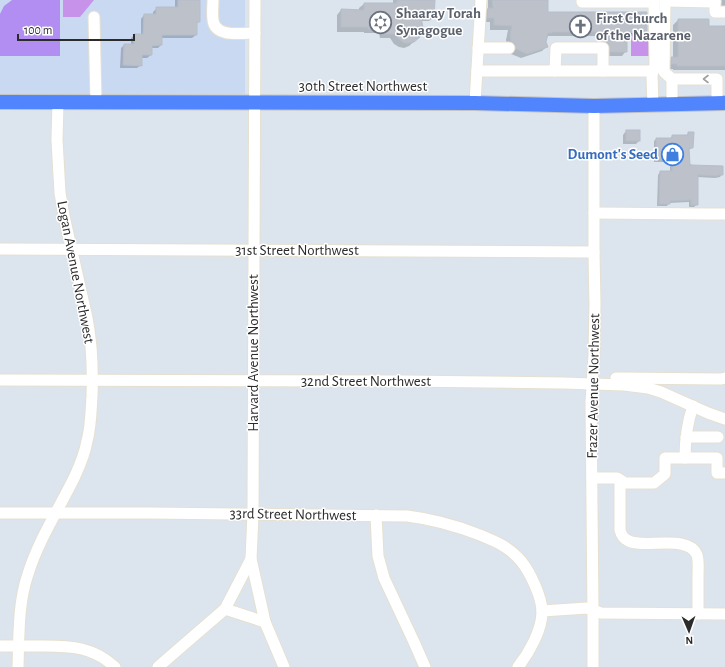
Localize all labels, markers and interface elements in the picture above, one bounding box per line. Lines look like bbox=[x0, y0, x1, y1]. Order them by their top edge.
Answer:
place label: Shaaray Torah Synagogue bbox=[396, 6, 481, 38]
synagogue icon: Shaaray Torah Synagogue bbox=[368, 9, 394, 35]
place label: First Church of the Nazarene bbox=[596, 11, 691, 43]
church icon: First Church of the Nazarene bbox=[568, 14, 594, 40]
scale bar bbox=[18, 16, 134, 42]
text: 100 m bbox=[24, 24, 52, 36]
one-way arrow bbox=[703, 75, 709, 83]
street label: 30th Street Northwest bbox=[299, 79, 427, 94]
shop icon: Dumont's Seed bbox=[660, 141, 686, 167]
place label: Dumont's Seed bbox=[568, 147, 658, 162]
street label: Logan Avenue Northwest bbox=[54, 199, 97, 345]
street label: 31st Street Northwest bbox=[235, 243, 359, 258]
street label: Harvard Avenue Northwest bbox=[246, 274, 261, 432]
street label: Frazer Avenue Northwest bbox=[585, 313, 602, 459]
street label: 32nd Street Northwest bbox=[301, 374, 431, 389]
street label: 33rd Street Northwest bbox=[230, 506, 357, 523]
north arrow bbox=[669, 611, 709, 651]
text: N bbox=[685, 635, 693, 646]

